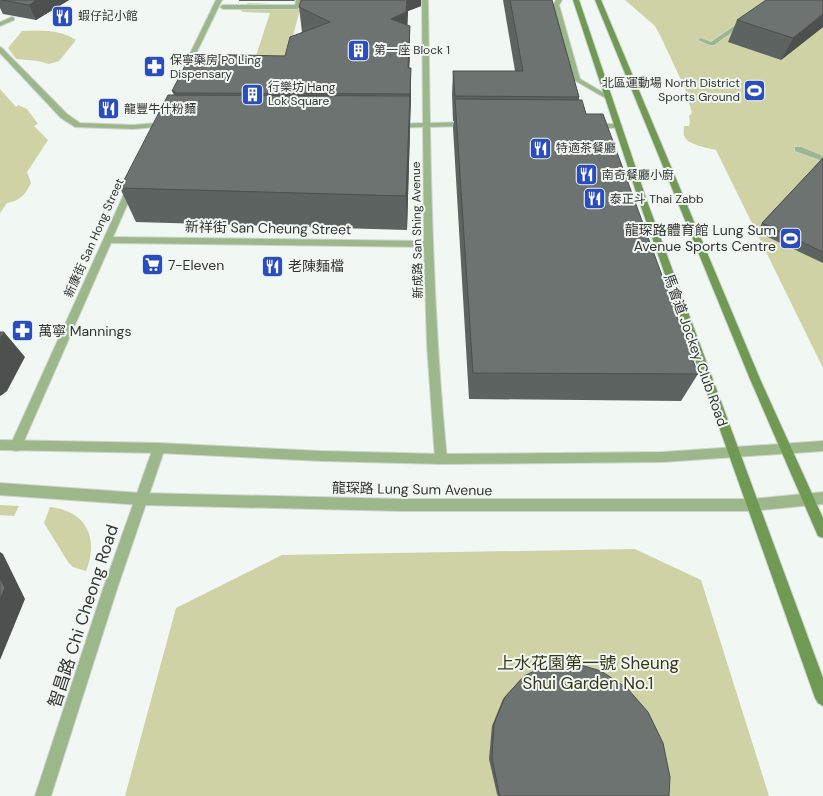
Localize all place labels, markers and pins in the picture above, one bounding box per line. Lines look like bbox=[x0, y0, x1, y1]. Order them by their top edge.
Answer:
restaurant icon: 蝦仔記小館 bbox=[50, 3, 76, 29]
place label: 蝦仔記小館 bbox=[78, 8, 138, 24]
building icon: 第一座 Block 1 bbox=[346, 37, 372, 63]
place label: 第一座 Block 1 bbox=[374, 42, 450, 58]
place label: 保寧藥房 Po Ling Dispensary bbox=[170, 52, 261, 82]
pharmacy icon: 保寧藥房 Po Ling Dispensary bbox=[142, 54, 168, 80]
place label: 北區運動場 North District Sports Ground bbox=[602, 75, 740, 105]
sports icon: 北區運動場 North District Sports Ground bbox=[742, 77, 768, 103]
place label: 行樂坊 Hang Lok Square bbox=[268, 79, 336, 109]
building icon: 行樂坊 Hang Lok Square bbox=[240, 81, 266, 107]
restaurant icon: 龍豐牛什粉麵 bbox=[96, 96, 122, 122]
place label: 龍豐牛什粉麵 bbox=[124, 101, 196, 117]
restaurant icon: 特適茶餐廳 bbox=[528, 135, 554, 161]
place label: 特適茶餐廳 bbox=[556, 140, 616, 156]
restaurant icon: 南奇餐廳小廚 bbox=[574, 162, 600, 188]
place label: 南奇餐廳小廚 bbox=[602, 167, 674, 183]
restaurant icon: 泰正斗 Thai Zabb bbox=[581, 186, 607, 212]
place label: 泰正斗 Thai Zabb bbox=[610, 191, 703, 207]
place label: 龍琛路體育館 Lung Sum Avenue Sports Centre bbox=[625, 221, 776, 255]
sports icon: 龍琛路體育館 Lung Sum Avenue Sports Centre bbox=[778, 225, 804, 251]
supermarket icon: 7-Eleven bbox=[139, 252, 165, 278]
restaurant icon: 老陳麵檔 bbox=[260, 253, 286, 279]
place label: 7-Eleven bbox=[168, 256, 224, 274]
place label: 老陳麵檔 bbox=[288, 257, 344, 275]
pharmacy icon: 萬寧 Mannings bbox=[10, 318, 36, 344]
place label: 萬寧 Mannings bbox=[38, 322, 131, 340]

